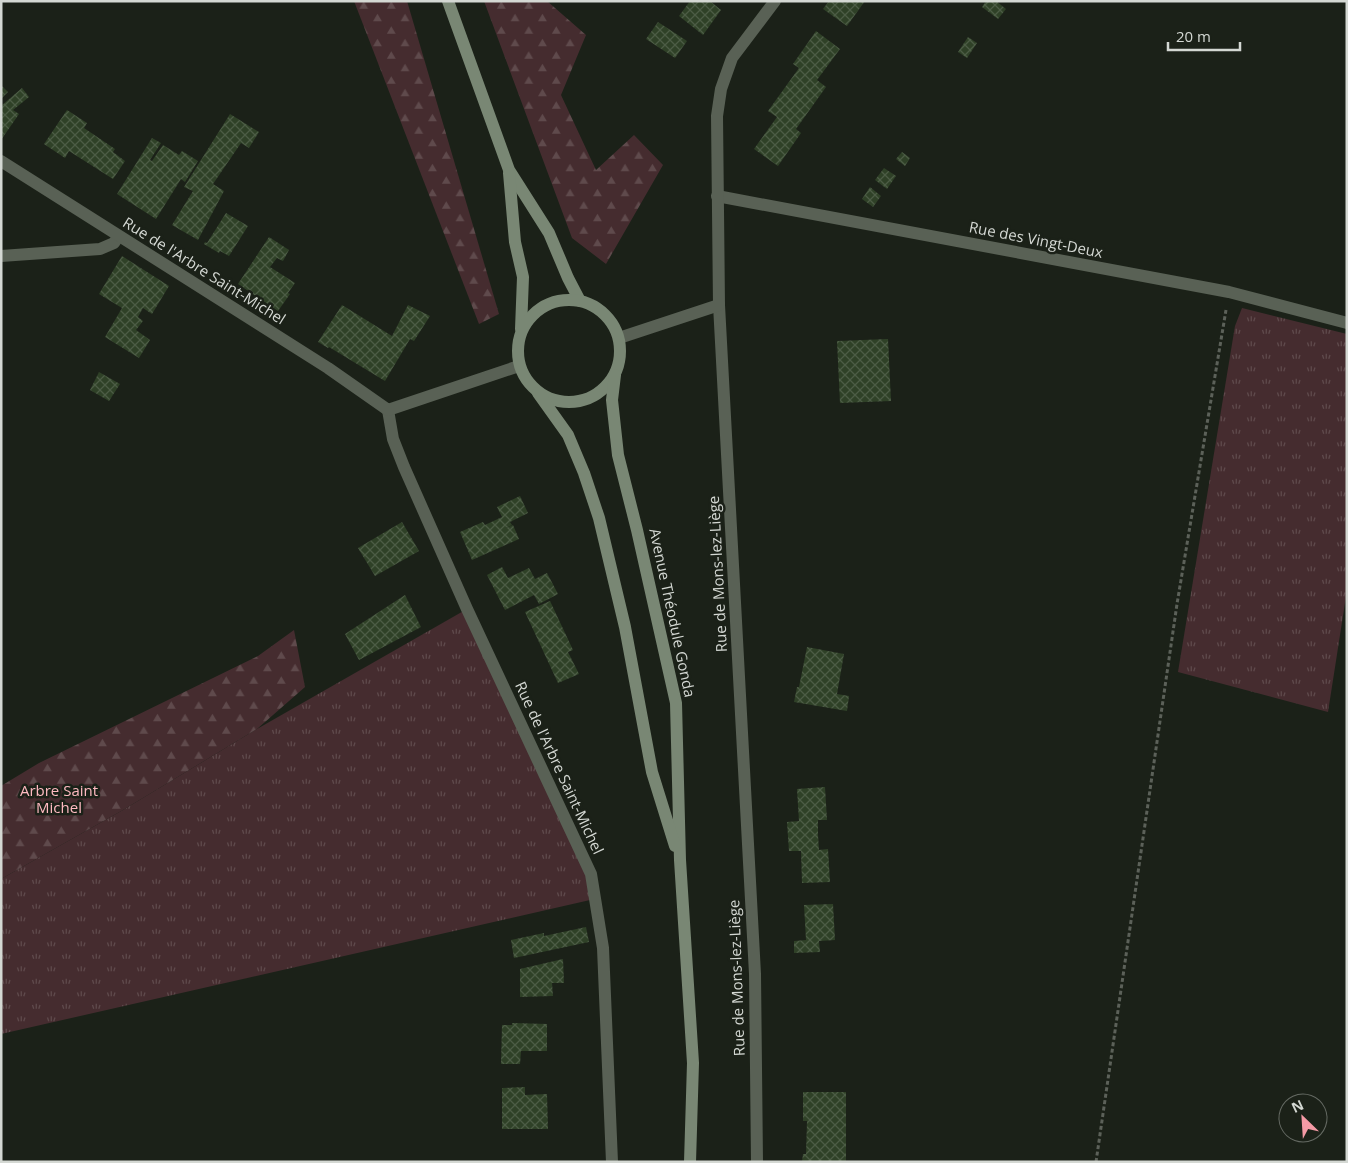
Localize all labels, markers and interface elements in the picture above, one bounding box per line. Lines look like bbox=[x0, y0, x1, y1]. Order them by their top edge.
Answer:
scale bar bbox=[1168, 20, 1240, 52]
text: 20 m bbox=[1176, 26, 1211, 46]
street label: Rue de l'Arbre Saint-Michel bbox=[119, 212, 290, 328]
street label: Rue des Vingt-Deux bbox=[968, 216, 1105, 262]
street label: Rue de Mons-lez-Liège bbox=[703, 495, 731, 653]
street label: Avenue Théodule Gonda bbox=[645, 527, 701, 699]
street label: Rue de l'Arbre Saint-Michel bbox=[511, 678, 609, 857]
park label: Arbre Saint Michel bbox=[20, 780, 98, 817]
street label: Rue de Mons-lez-Liège bbox=[723, 899, 749, 1057]
north arrow bbox=[1278, 1093, 1328, 1143]
text: N bbox=[1288, 1095, 1306, 1117]

